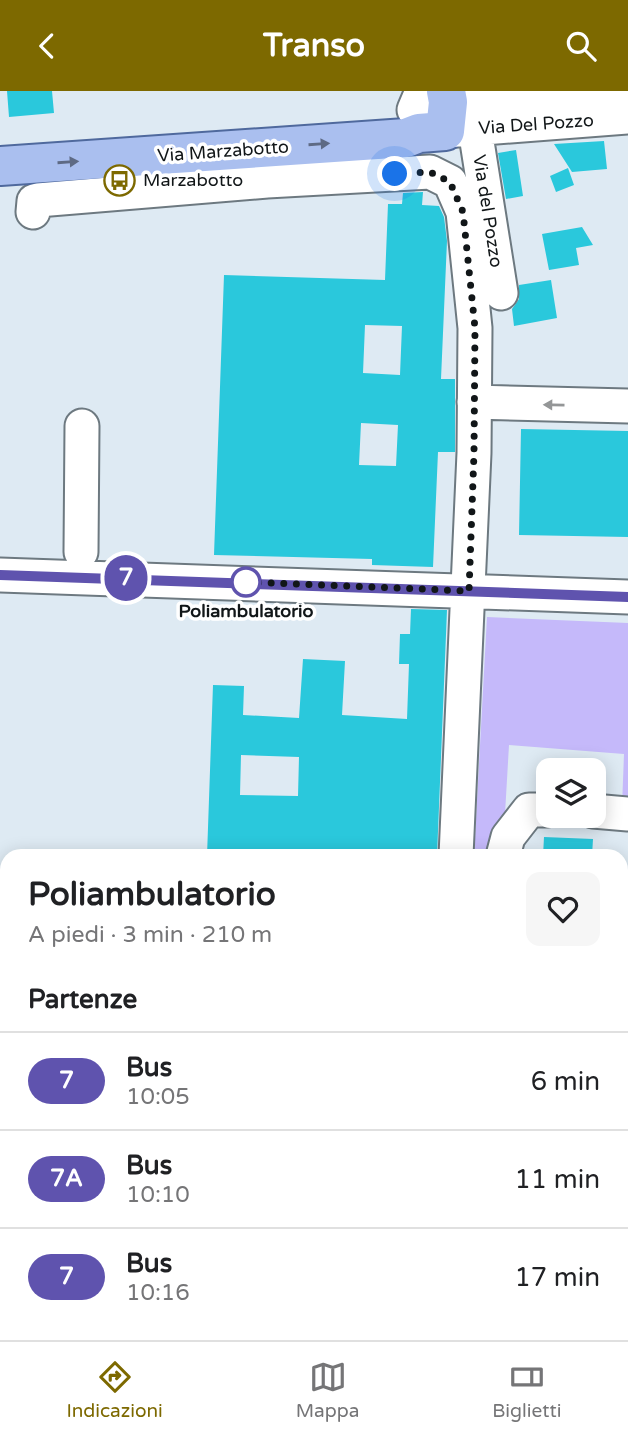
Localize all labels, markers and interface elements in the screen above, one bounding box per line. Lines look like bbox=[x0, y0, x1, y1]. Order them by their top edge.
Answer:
icon: back bbox=[28, 27, 66, 65]
text: Transo bbox=[263, 27, 365, 65]
icon: search bbox=[562, 27, 600, 65]
street label: Via Del Pozzo bbox=[477, 109, 595, 139]
street label: Via Marzabotto bbox=[156, 135, 290, 167]
one-way arrow bbox=[309, 138, 331, 149]
street label: Via del Pozzo bbox=[468, 153, 508, 269]
one-way arrow bbox=[57, 156, 79, 167]
your location bbox=[377, 156, 412, 191]
bus stop icon: Marzabotto bbox=[103, 163, 137, 197]
place label: Marzabotto bbox=[143, 169, 243, 191]
one-way arrow bbox=[543, 399, 565, 411]
line badge: 7 bbox=[103, 555, 149, 601]
text: 7 bbox=[118, 563, 134, 592]
marker: Poliambulatorio bbox=[231, 567, 261, 597]
place label: Poliambulatorio bbox=[178, 600, 314, 622]
map controls bbox=[536, 758, 606, 828]
button: layers bbox=[536, 758, 606, 828]
button: heart bbox=[526, 872, 600, 946]
text: Poliambulatorio bbox=[28, 875, 276, 914]
text: A piedi · 3 min · 210 m bbox=[28, 921, 272, 949]
text: Partenze bbox=[28, 984, 137, 1015]
text: Bus bbox=[126, 1052, 172, 1083]
text: 7 bbox=[59, 1066, 74, 1095]
text: 6 min bbox=[531, 1066, 600, 1097]
text: 10:05 bbox=[126, 1083, 190, 1111]
text: Bus bbox=[126, 1150, 172, 1181]
text: 7A bbox=[50, 1164, 83, 1193]
text: 11 min bbox=[514, 1164, 600, 1195]
text: 10:10 bbox=[126, 1181, 190, 1209]
text: Bus bbox=[126, 1248, 172, 1279]
text: 7 bbox=[59, 1262, 74, 1291]
text: 17 min bbox=[514, 1262, 600, 1293]
text: 10:16 bbox=[126, 1279, 190, 1307]
tab: Indicazioni bbox=[66, 1358, 163, 1422]
tab: Mappa bbox=[296, 1358, 359, 1422]
tab: Biglietti bbox=[492, 1358, 562, 1422]

